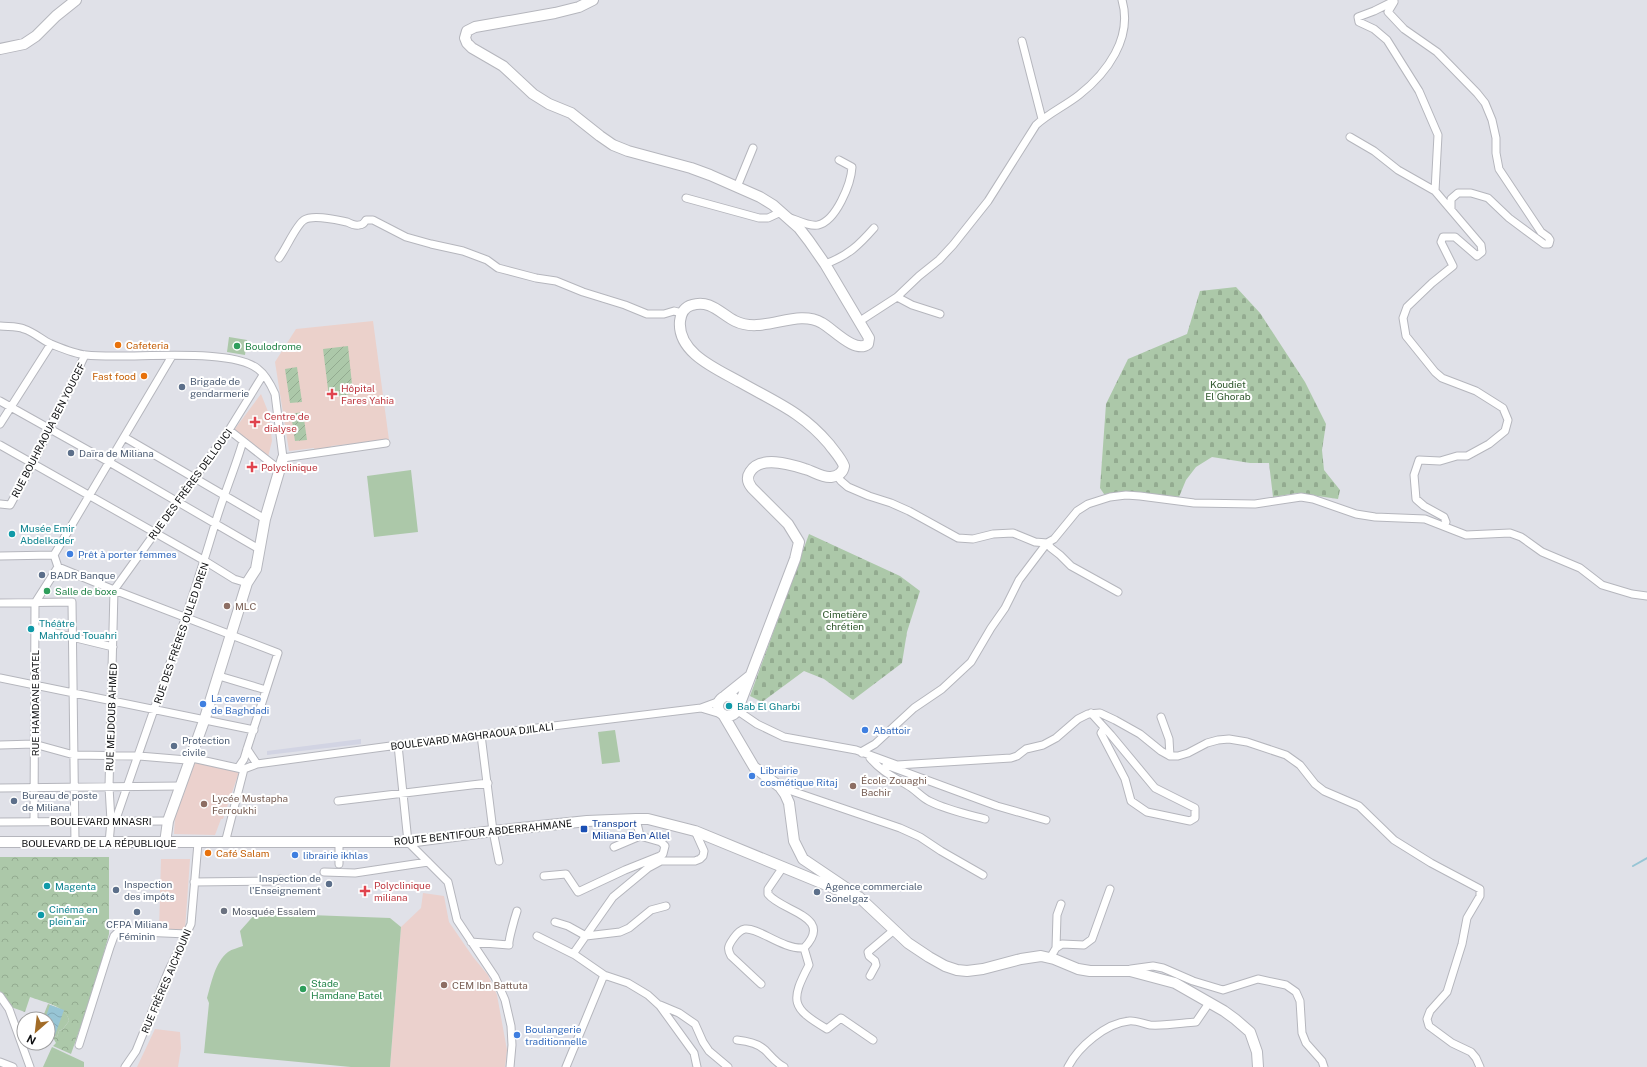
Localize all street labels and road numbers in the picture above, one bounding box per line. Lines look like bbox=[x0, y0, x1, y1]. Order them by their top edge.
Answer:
street label: RUE BOUHRAOUA BEN YOUCEF bbox=[9, 361, 87, 499]
street label: RUE DES FRÈRES DELLOUCI bbox=[146, 426, 234, 542]
street label: RUE DES FRÈRES OULED DREN bbox=[151, 561, 211, 705]
street label: RUE HAMDANE BATEL bbox=[29, 649, 41, 756]
street label: RUE MEJDOUB AHMED bbox=[103, 663, 119, 771]
street label: BOULEVARD MAGHRAOUA DJILALI bbox=[390, 720, 554, 752]
street label: BOULEVARD MNASRI bbox=[50, 815, 152, 827]
street label: ROUTE BENTIFOUR ABDERRAHMANE bbox=[393, 817, 573, 847]
street label: BOULEVARD DE LA RÉPUBLIQUE bbox=[21, 837, 177, 849]
street label: RUE FRÈRES AICHOUNI bbox=[139, 927, 193, 1035]

